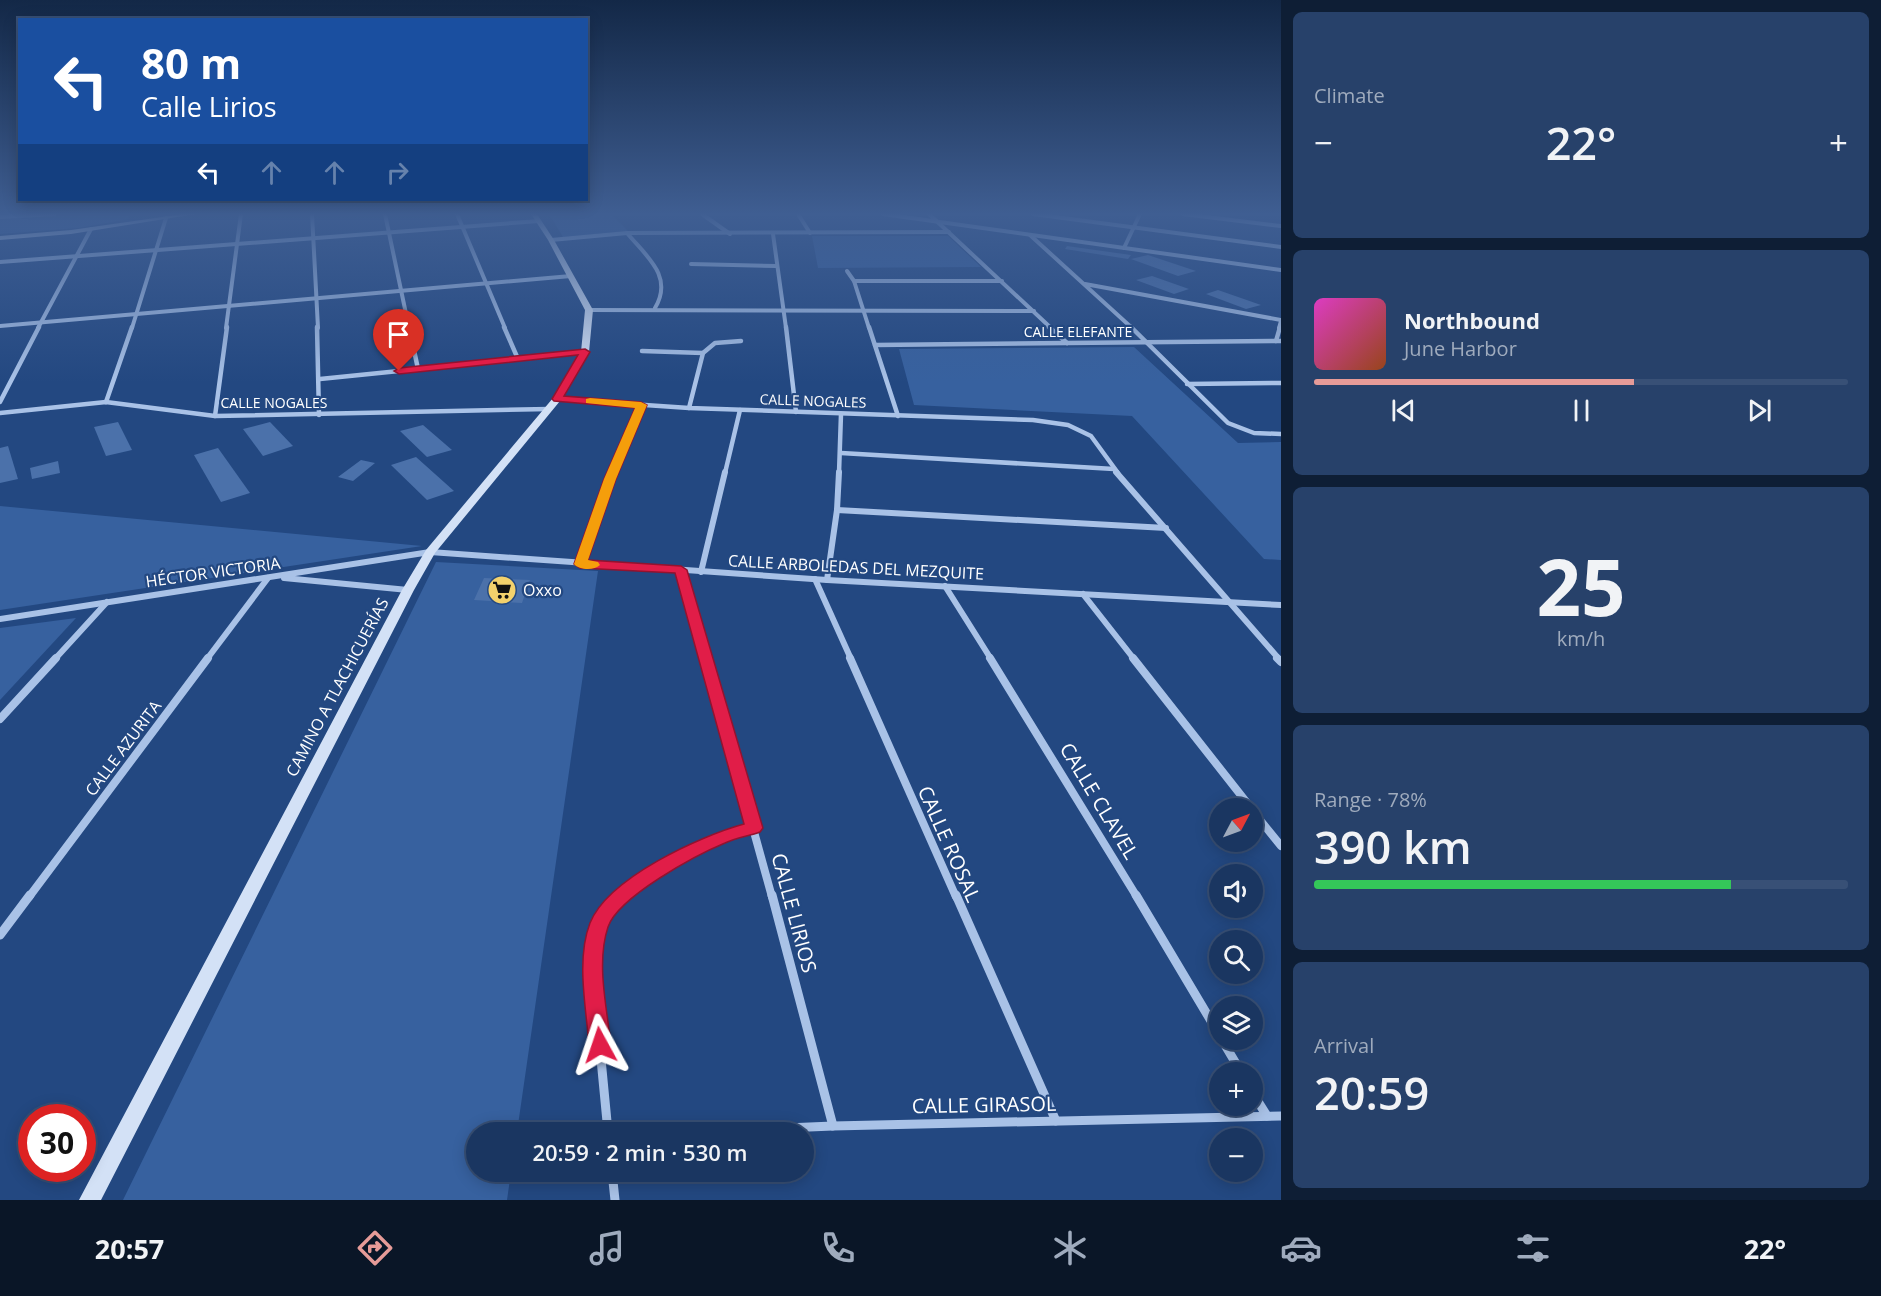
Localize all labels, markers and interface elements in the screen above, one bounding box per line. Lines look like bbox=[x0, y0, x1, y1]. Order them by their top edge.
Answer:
text: 80 m bbox=[141, 34, 241, 91]
icon: left bbox=[42, 42, 120, 120]
text: Climate bbox=[1314, 82, 1385, 109]
text: Calle Lirios bbox=[141, 88, 277, 125]
text: 22° bbox=[1546, 112, 1616, 173]
text: − bbox=[1314, 120, 1333, 165]
text: + bbox=[1829, 120, 1848, 165]
icon: left bbox=[192, 156, 225, 189]
icon: ahead bbox=[255, 156, 288, 189]
icon: ahead bbox=[318, 156, 351, 189]
icon: right bbox=[381, 156, 414, 189]
text: Northbound bbox=[1404, 305, 1540, 335]
pin bbox=[373, 309, 424, 371]
icon: arrive bbox=[382, 318, 415, 351]
street label: CALLE ELEFANTE bbox=[1024, 322, 1132, 341]
text: June Harbor bbox=[1404, 335, 1517, 362]
street label: CALLE NOGALES bbox=[759, 389, 867, 412]
street label: CALLE NOGALES bbox=[221, 393, 327, 412]
icon: previous bbox=[1387, 394, 1420, 427]
icon: pause bbox=[1565, 394, 1598, 427]
icon: next bbox=[1743, 394, 1776, 427]
text: 25 bbox=[1536, 533, 1626, 639]
street label: CALLE ARBOLEDAS DEL MEZQUITE bbox=[727, 549, 985, 585]
street label: HÉCTOR VICTORIA bbox=[144, 552, 283, 592]
supermarket icon: Oxxo bbox=[486, 574, 518, 606]
place label: Oxxo bbox=[523, 579, 562, 601]
street label: CAMINO A TLACHICUERÍAS bbox=[280, 594, 394, 780]
text: km/h bbox=[1557, 625, 1605, 652]
street label: CALLE AZURITA bbox=[80, 695, 167, 800]
street label: CALLE CLAVEL bbox=[1054, 737, 1145, 864]
street label: CALLE ROSAL bbox=[912, 781, 987, 906]
text: Range · 78% bbox=[1314, 786, 1427, 813]
north arrow bbox=[1209, 798, 1263, 852]
map controls bbox=[1209, 798, 1263, 1182]
text: 390 km bbox=[1314, 816, 1472, 877]
street label: CALLE LIRIOS bbox=[766, 850, 823, 976]
button: sound bbox=[1209, 864, 1263, 918]
button: search bbox=[1209, 930, 1263, 984]
button: layers bbox=[1209, 996, 1263, 1050]
position arrow bbox=[568, 1013, 632, 1077]
text: Arrival bbox=[1314, 1032, 1374, 1059]
button: + bbox=[1209, 1062, 1263, 1116]
text: 20:59 bbox=[1314, 1062, 1429, 1123]
street label: CALLE GIRASOL bbox=[912, 1090, 1056, 1119]
speed limit sign: 30 bbox=[18, 1104, 96, 1182]
button: − bbox=[1209, 1128, 1263, 1182]
text: 20:59 · 2 min · 530 m bbox=[532, 1137, 748, 1167]
icon: directions bbox=[354, 1227, 396, 1269]
icon: music bbox=[586, 1227, 628, 1269]
icon: phone bbox=[817, 1227, 859, 1269]
icon: climate bbox=[1049, 1227, 1091, 1269]
icon: car bbox=[1280, 1227, 1322, 1269]
icon: filters bbox=[1512, 1227, 1554, 1269]
text: 20:57 bbox=[95, 1230, 164, 1267]
text: 22° bbox=[1744, 1230, 1786, 1267]

